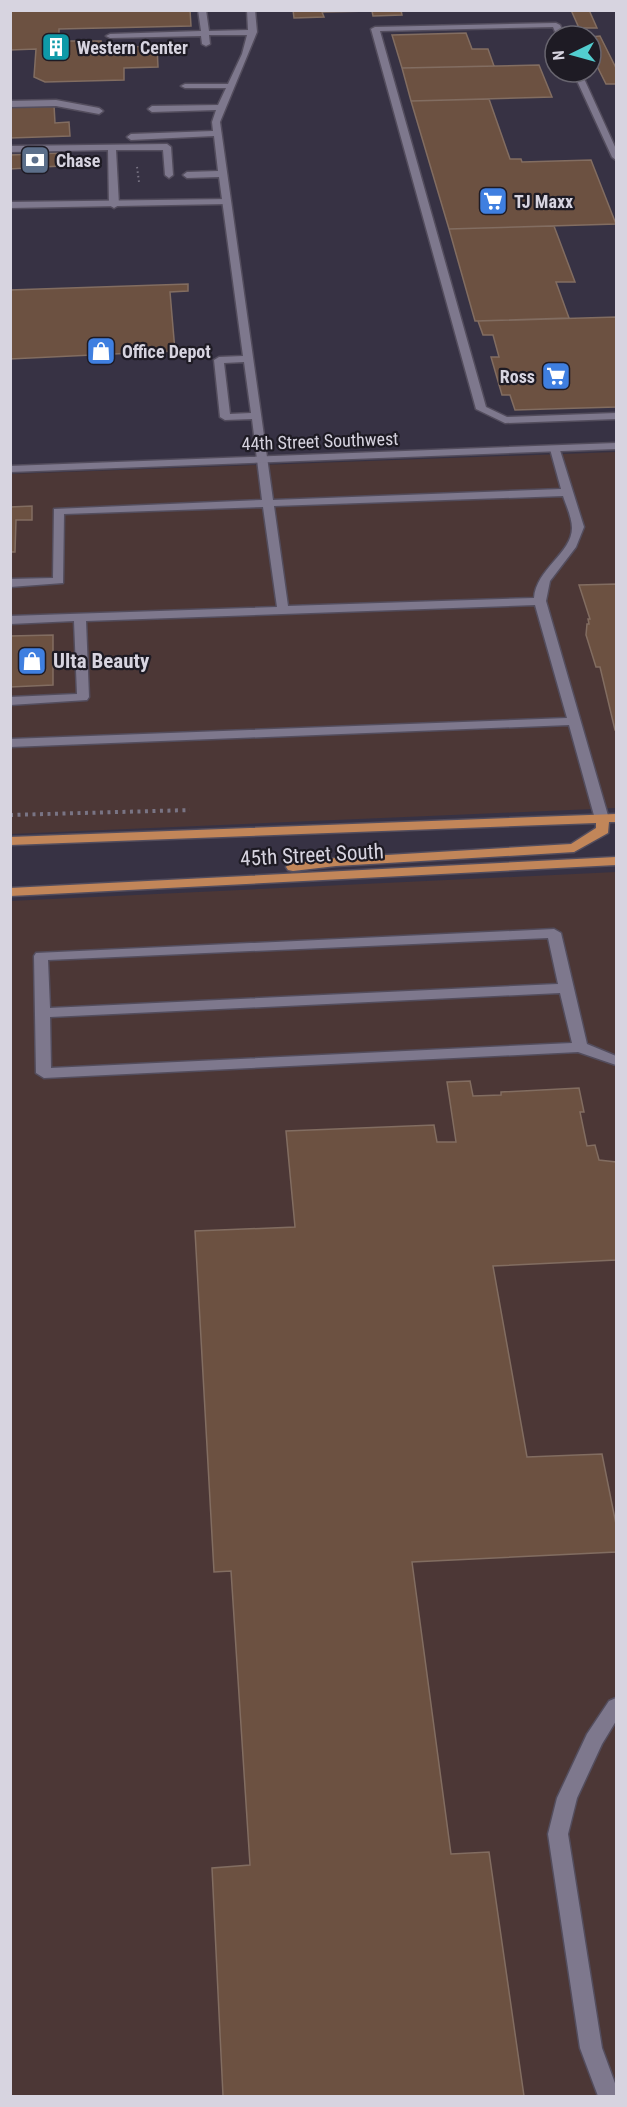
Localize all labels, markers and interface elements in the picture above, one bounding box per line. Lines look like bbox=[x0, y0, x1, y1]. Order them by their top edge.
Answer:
north arrow bbox=[543, 24, 603, 84]
building icon: Western Center bbox=[40, 31, 72, 63]
place label: Western Center bbox=[77, 37, 188, 58]
text: N bbox=[549, 50, 568, 61]
bank icon: Chase bbox=[19, 144, 51, 176]
place label: Chase bbox=[56, 150, 101, 171]
supermarket icon: TJ Maxx bbox=[477, 185, 509, 217]
place label: TJ Maxx bbox=[514, 191, 573, 212]
shop icon: Office Depot bbox=[85, 335, 117, 367]
place label: Office Depot bbox=[122, 341, 211, 362]
supermarket icon: Ross bbox=[540, 360, 572, 392]
place label: Ross bbox=[500, 366, 535, 387]
street label: 44th Street Southwest bbox=[241, 428, 399, 454]
shop icon: Ulta Beauty bbox=[16, 645, 48, 677]
place label: Ulta Beauty bbox=[53, 649, 150, 673]
street label: 45th Street South bbox=[240, 839, 384, 871]

